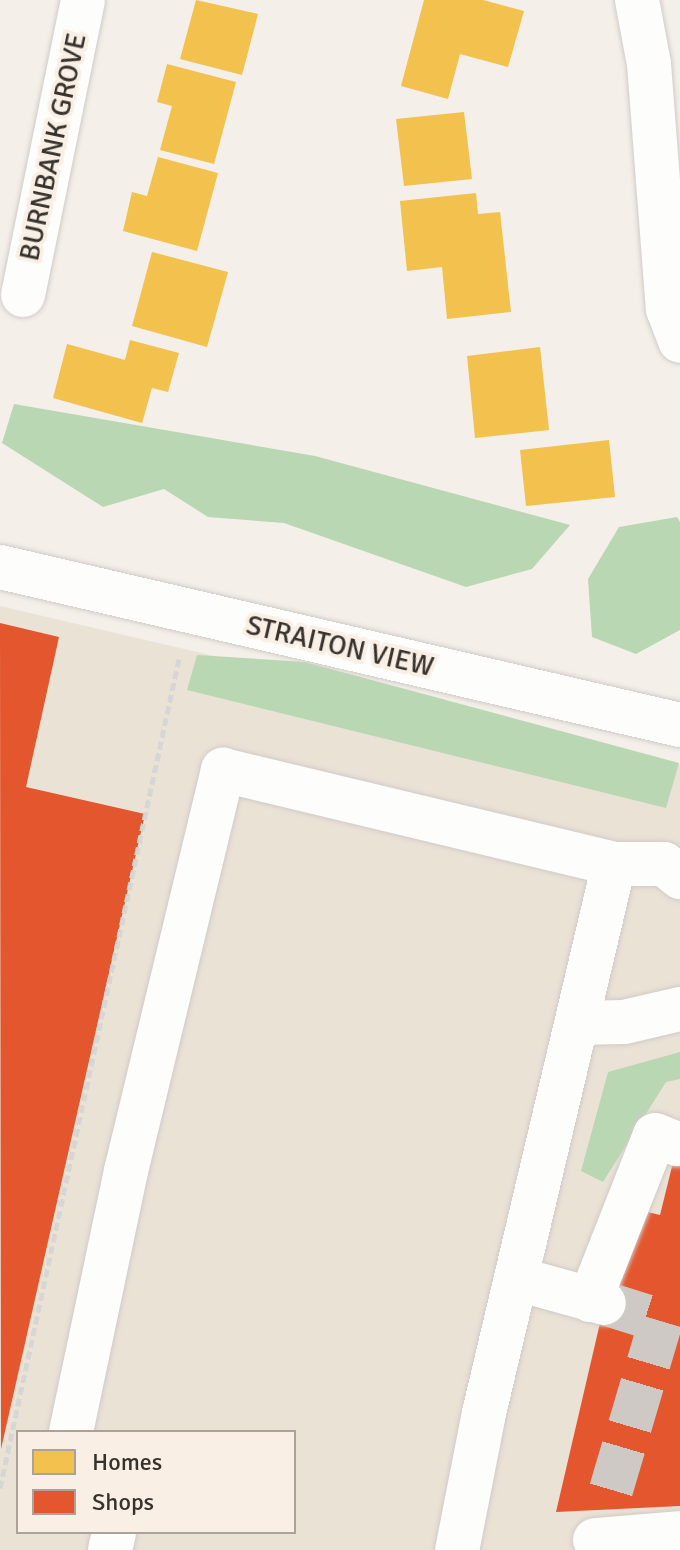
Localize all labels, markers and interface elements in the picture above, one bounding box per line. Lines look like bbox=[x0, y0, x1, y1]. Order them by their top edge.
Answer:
street label: BURNBANK GROVE bbox=[12, 30, 94, 264]
street label: STRAITON VIEW bbox=[243, 608, 437, 684]
legend bbox=[16, 1430, 296, 1534]
text: Homes bbox=[92, 1447, 162, 1477]
text: Shops bbox=[92, 1487, 154, 1517]

